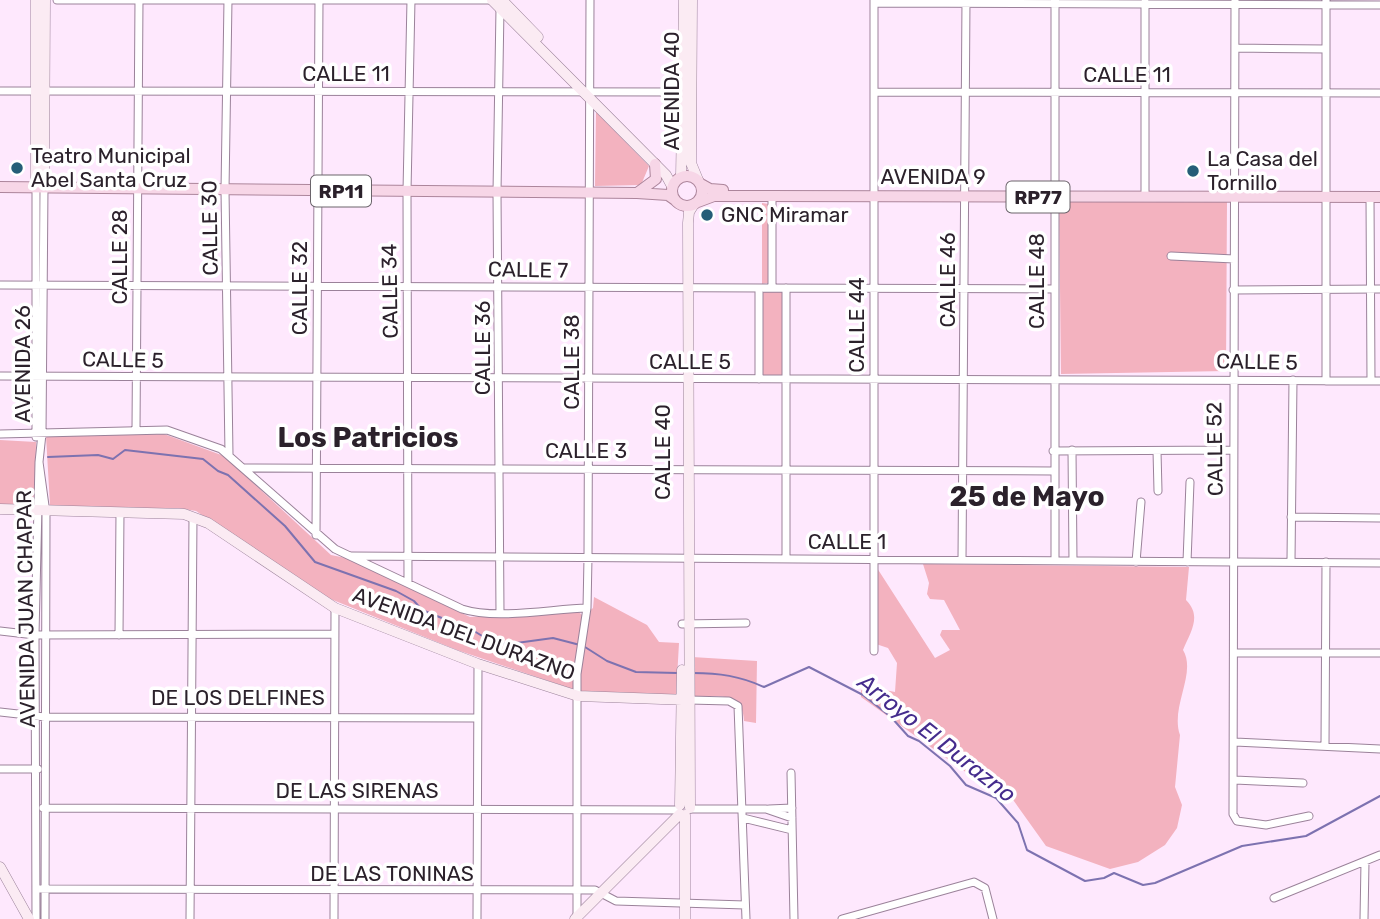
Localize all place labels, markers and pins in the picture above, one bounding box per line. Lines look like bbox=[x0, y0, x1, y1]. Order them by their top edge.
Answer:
place label: Teatro Municipal Abel Santa Cruz bbox=[31, 143, 191, 192]
place label: La Casa del Tornillo bbox=[1207, 146, 1318, 195]
marker: Teatro Municipal Abel Santa Cruz bbox=[9, 160, 25, 176]
marker: La Casa del Tornillo bbox=[1185, 163, 1201, 179]
place label: GNC Miramar bbox=[721, 202, 848, 227]
marker: GNC Miramar bbox=[699, 207, 715, 223]

